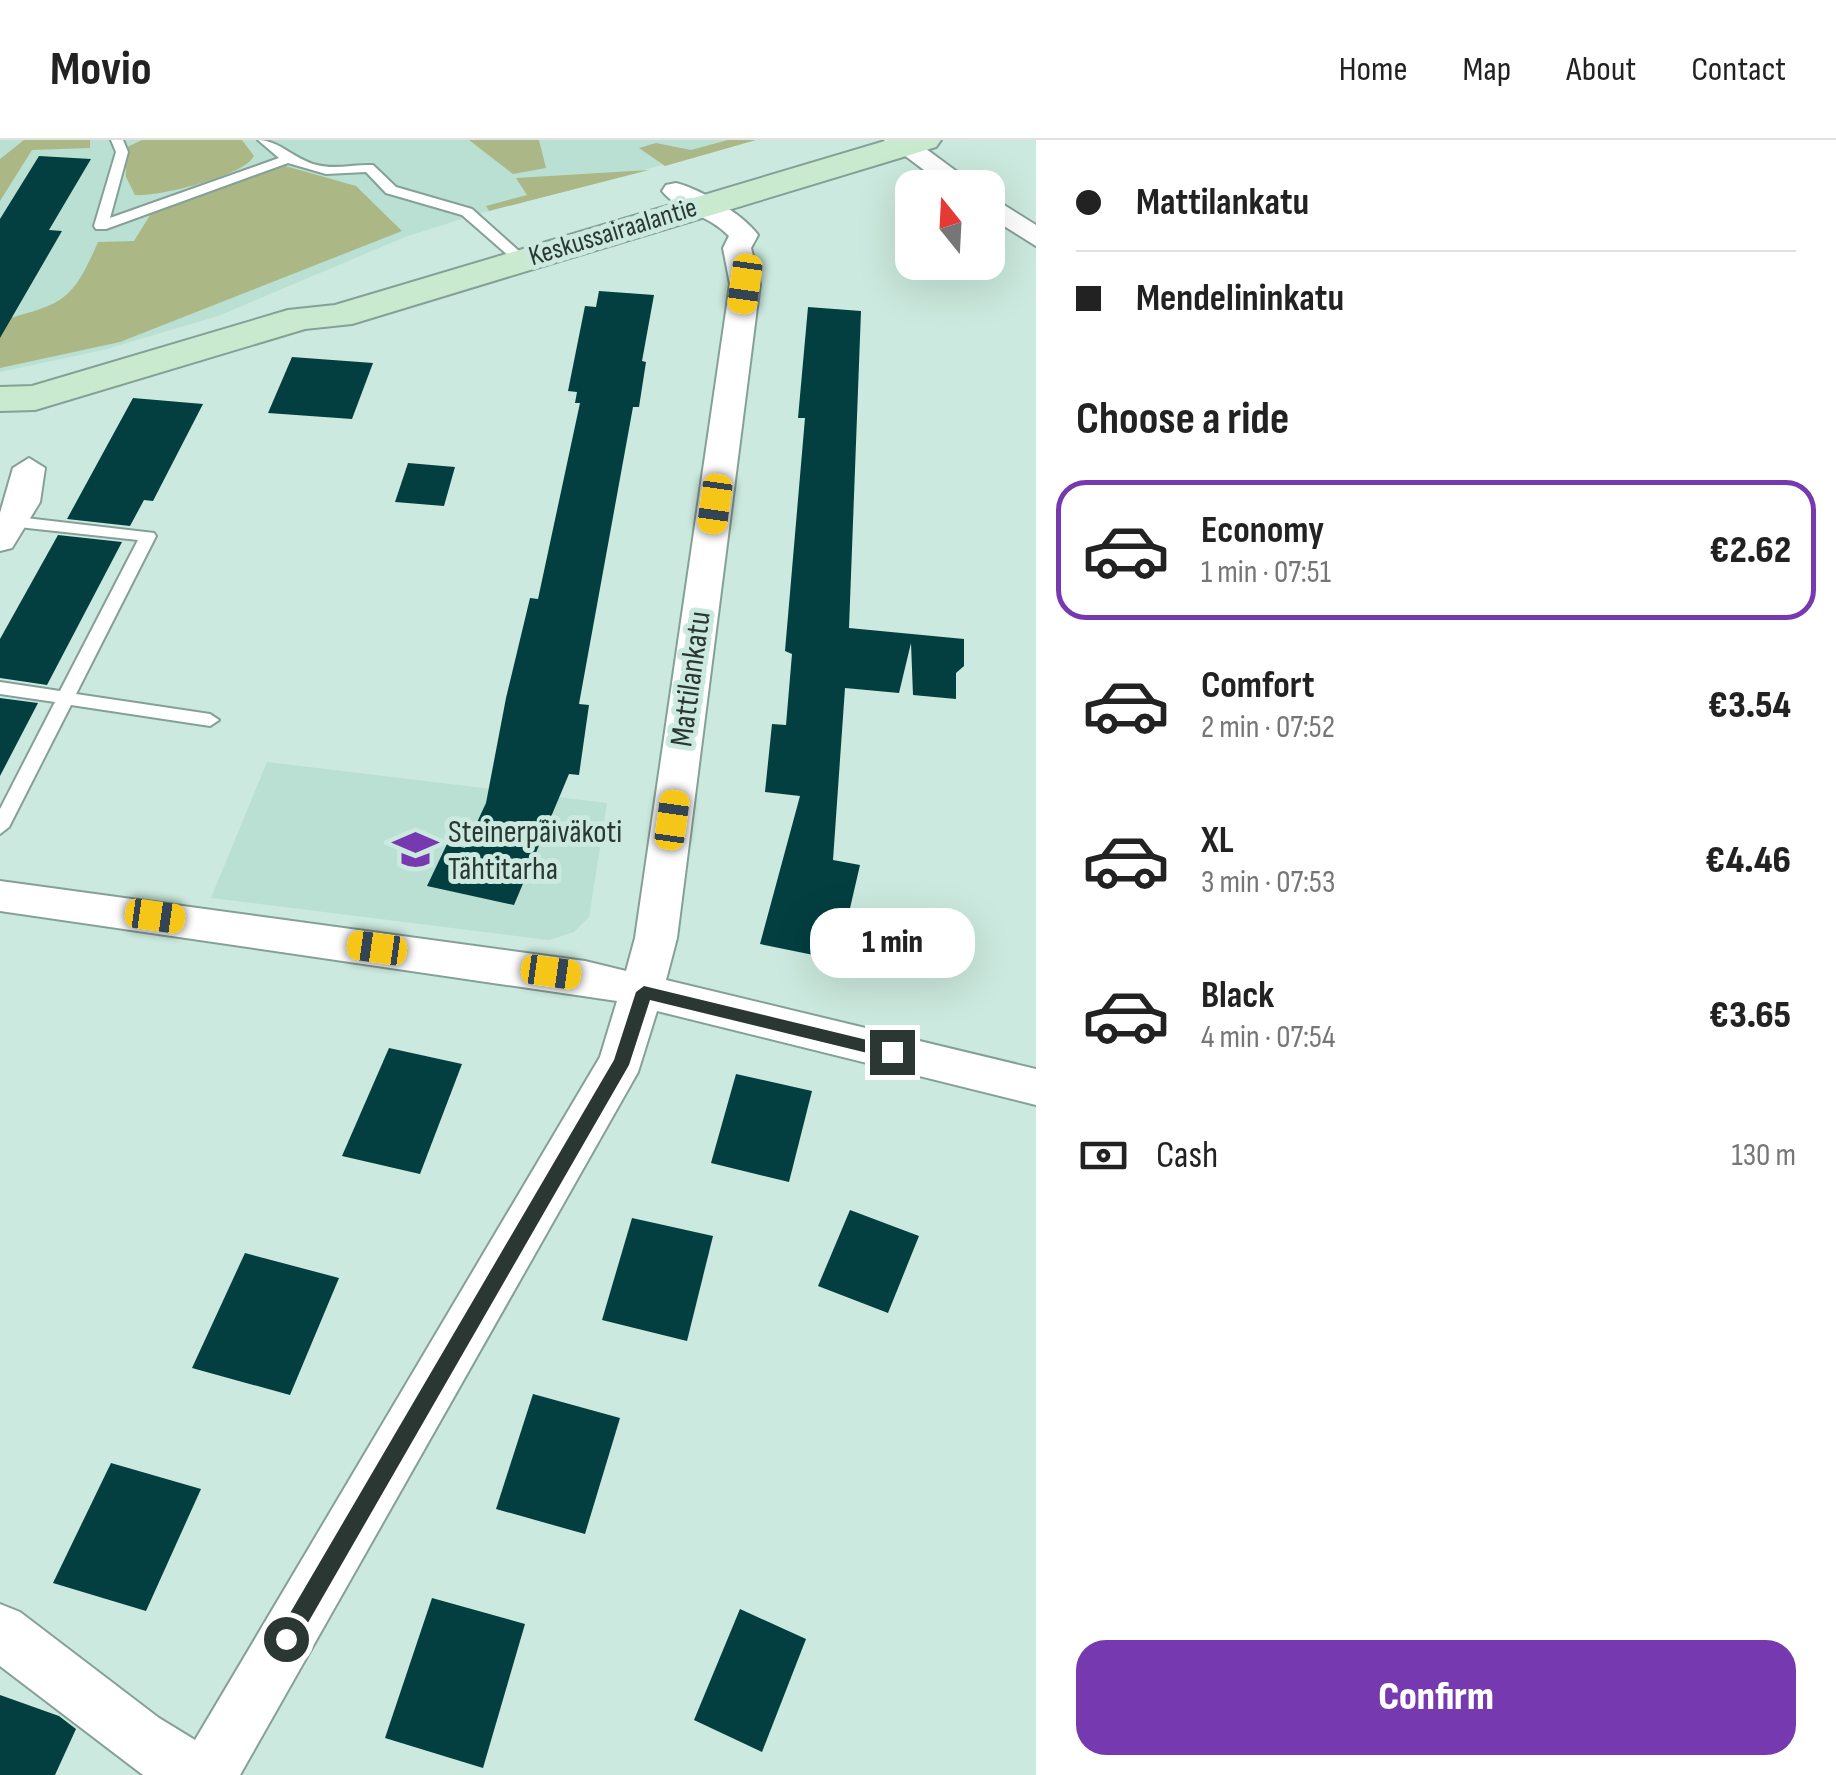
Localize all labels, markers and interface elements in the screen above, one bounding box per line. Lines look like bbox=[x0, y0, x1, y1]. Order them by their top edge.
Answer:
text: Movio bbox=[50, 41, 152, 98]
text: Home bbox=[1339, 48, 1408, 91]
text: Map bbox=[1463, 48, 1511, 91]
text: About bbox=[1566, 48, 1636, 91]
text: Contact bbox=[1691, 48, 1786, 91]
north arrow bbox=[895, 170, 1005, 280]
map controls bbox=[895, 170, 1005, 280]
text: Mattilankatu bbox=[1136, 180, 1309, 225]
street label: Keskussairaalantie bbox=[525, 191, 701, 273]
car bbox=[726, 252, 764, 316]
text: Mendelininkatu bbox=[1136, 276, 1344, 321]
text: Choose a ride bbox=[1076, 392, 1289, 447]
car bbox=[696, 472, 734, 536]
icon: car bbox=[1081, 505, 1171, 595]
text: Economy bbox=[1201, 508, 1324, 553]
text: €2.62 bbox=[1710, 528, 1791, 573]
text: 1 min · 07:51 bbox=[1201, 553, 1331, 592]
street label: Mattilankatu bbox=[662, 609, 720, 749]
icon: car bbox=[1081, 660, 1171, 750]
text: Comfort bbox=[1201, 663, 1315, 708]
text: €3.54 bbox=[1708, 683, 1791, 728]
text: 2 min · 07:52 bbox=[1201, 708, 1335, 747]
car bbox=[653, 788, 691, 852]
place label: Steinerpäiväkoti Tähtitarha bbox=[448, 813, 622, 889]
icon: car bbox=[1081, 815, 1171, 905]
text: XL bbox=[1201, 818, 1234, 863]
school or university icon: Steinerpäiväkoti Tähtitarha bbox=[391, 826, 439, 874]
text: €4.46 bbox=[1705, 838, 1791, 883]
text: 3 min · 07:53 bbox=[1201, 863, 1335, 902]
car bbox=[123, 897, 187, 935]
callout: 1 min bbox=[810, 907, 974, 977]
text: 1 min bbox=[862, 923, 923, 962]
car bbox=[345, 929, 409, 967]
car bbox=[519, 953, 583, 991]
icon: car bbox=[1081, 970, 1171, 1060]
text: Black bbox=[1201, 973, 1274, 1018]
text: €3.65 bbox=[1709, 993, 1791, 1038]
text: 4 min · 07:54 bbox=[1201, 1018, 1335, 1057]
route end bbox=[870, 1030, 915, 1075]
icon: cash bbox=[1076, 1128, 1131, 1183]
text: Cash bbox=[1156, 1133, 1218, 1178]
text: 130 m bbox=[1731, 1136, 1796, 1175]
route start bbox=[264, 1617, 309, 1662]
button: Confirm bbox=[1076, 1640, 1796, 1755]

